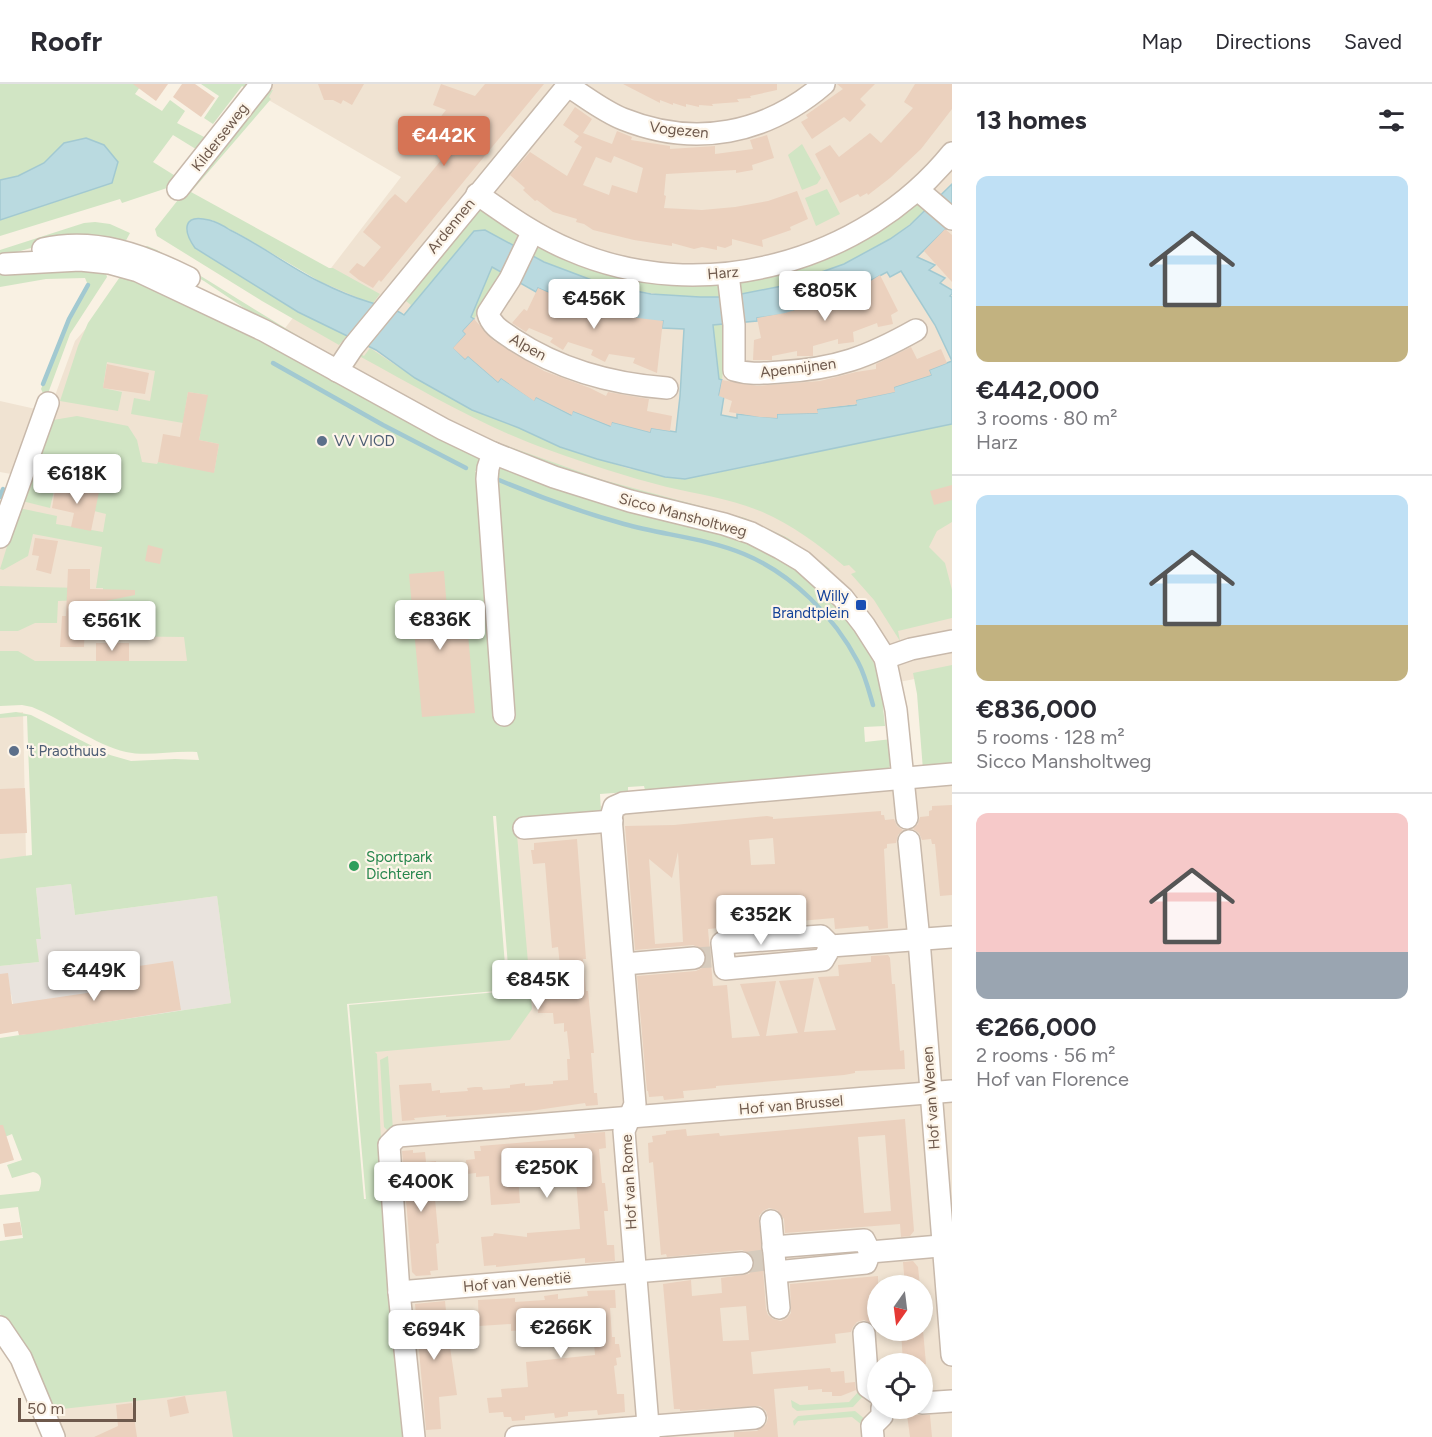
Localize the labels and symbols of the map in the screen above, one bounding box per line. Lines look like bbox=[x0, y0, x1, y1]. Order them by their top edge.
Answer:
street label: Kilderseweg bbox=[188, 99, 252, 175]
pin: €442K bbox=[402, 116, 486, 167]
street label: Vogezen bbox=[649, 118, 709, 142]
street label: Ardennen bbox=[423, 195, 479, 257]
street label: Harz bbox=[707, 263, 739, 283]
pin: €805K bbox=[783, 271, 867, 322]
pin: €456K bbox=[552, 279, 636, 330]
street label: Alpen bbox=[507, 330, 549, 364]
street label: Apennijnen bbox=[759, 354, 837, 382]
place label: VV VIOD bbox=[334, 432, 395, 450]
marker: VV VIOD bbox=[315, 434, 329, 448]
pin: €618K bbox=[35, 454, 119, 505]
street label: Sicco Mansholtweg bbox=[617, 489, 749, 541]
place label: Willy Brandtplein bbox=[772, 587, 849, 622]
marker: Willy Brandtplein bbox=[854, 598, 868, 612]
pin: €836K bbox=[398, 600, 482, 651]
pin: €561K bbox=[70, 601, 154, 652]
place label: 't Praothuus bbox=[26, 742, 106, 760]
marker: 't Praothuus bbox=[7, 744, 21, 758]
place label: Sportpark Dichteren bbox=[366, 848, 433, 883]
marker: Sportpark Dichteren bbox=[347, 859, 361, 873]
pin: €352K bbox=[719, 895, 803, 946]
pin: €449K bbox=[52, 951, 136, 1002]
pin: €845K bbox=[496, 960, 580, 1011]
street label: Hof van Wenen bbox=[918, 1046, 944, 1150]
street label: Hof van Brussel bbox=[738, 1091, 844, 1119]
street label: Hof van Rome bbox=[618, 1134, 640, 1230]
pin: €250K bbox=[505, 1148, 589, 1199]
pin: €400K bbox=[379, 1162, 463, 1213]
street label: Hof van Venetië bbox=[462, 1268, 572, 1296]
north arrow bbox=[867, 1275, 933, 1341]
pin: €266K bbox=[519, 1308, 603, 1359]
pin: €694K bbox=[392, 1310, 476, 1361]
scale bar bbox=[18, 1395, 136, 1422]

